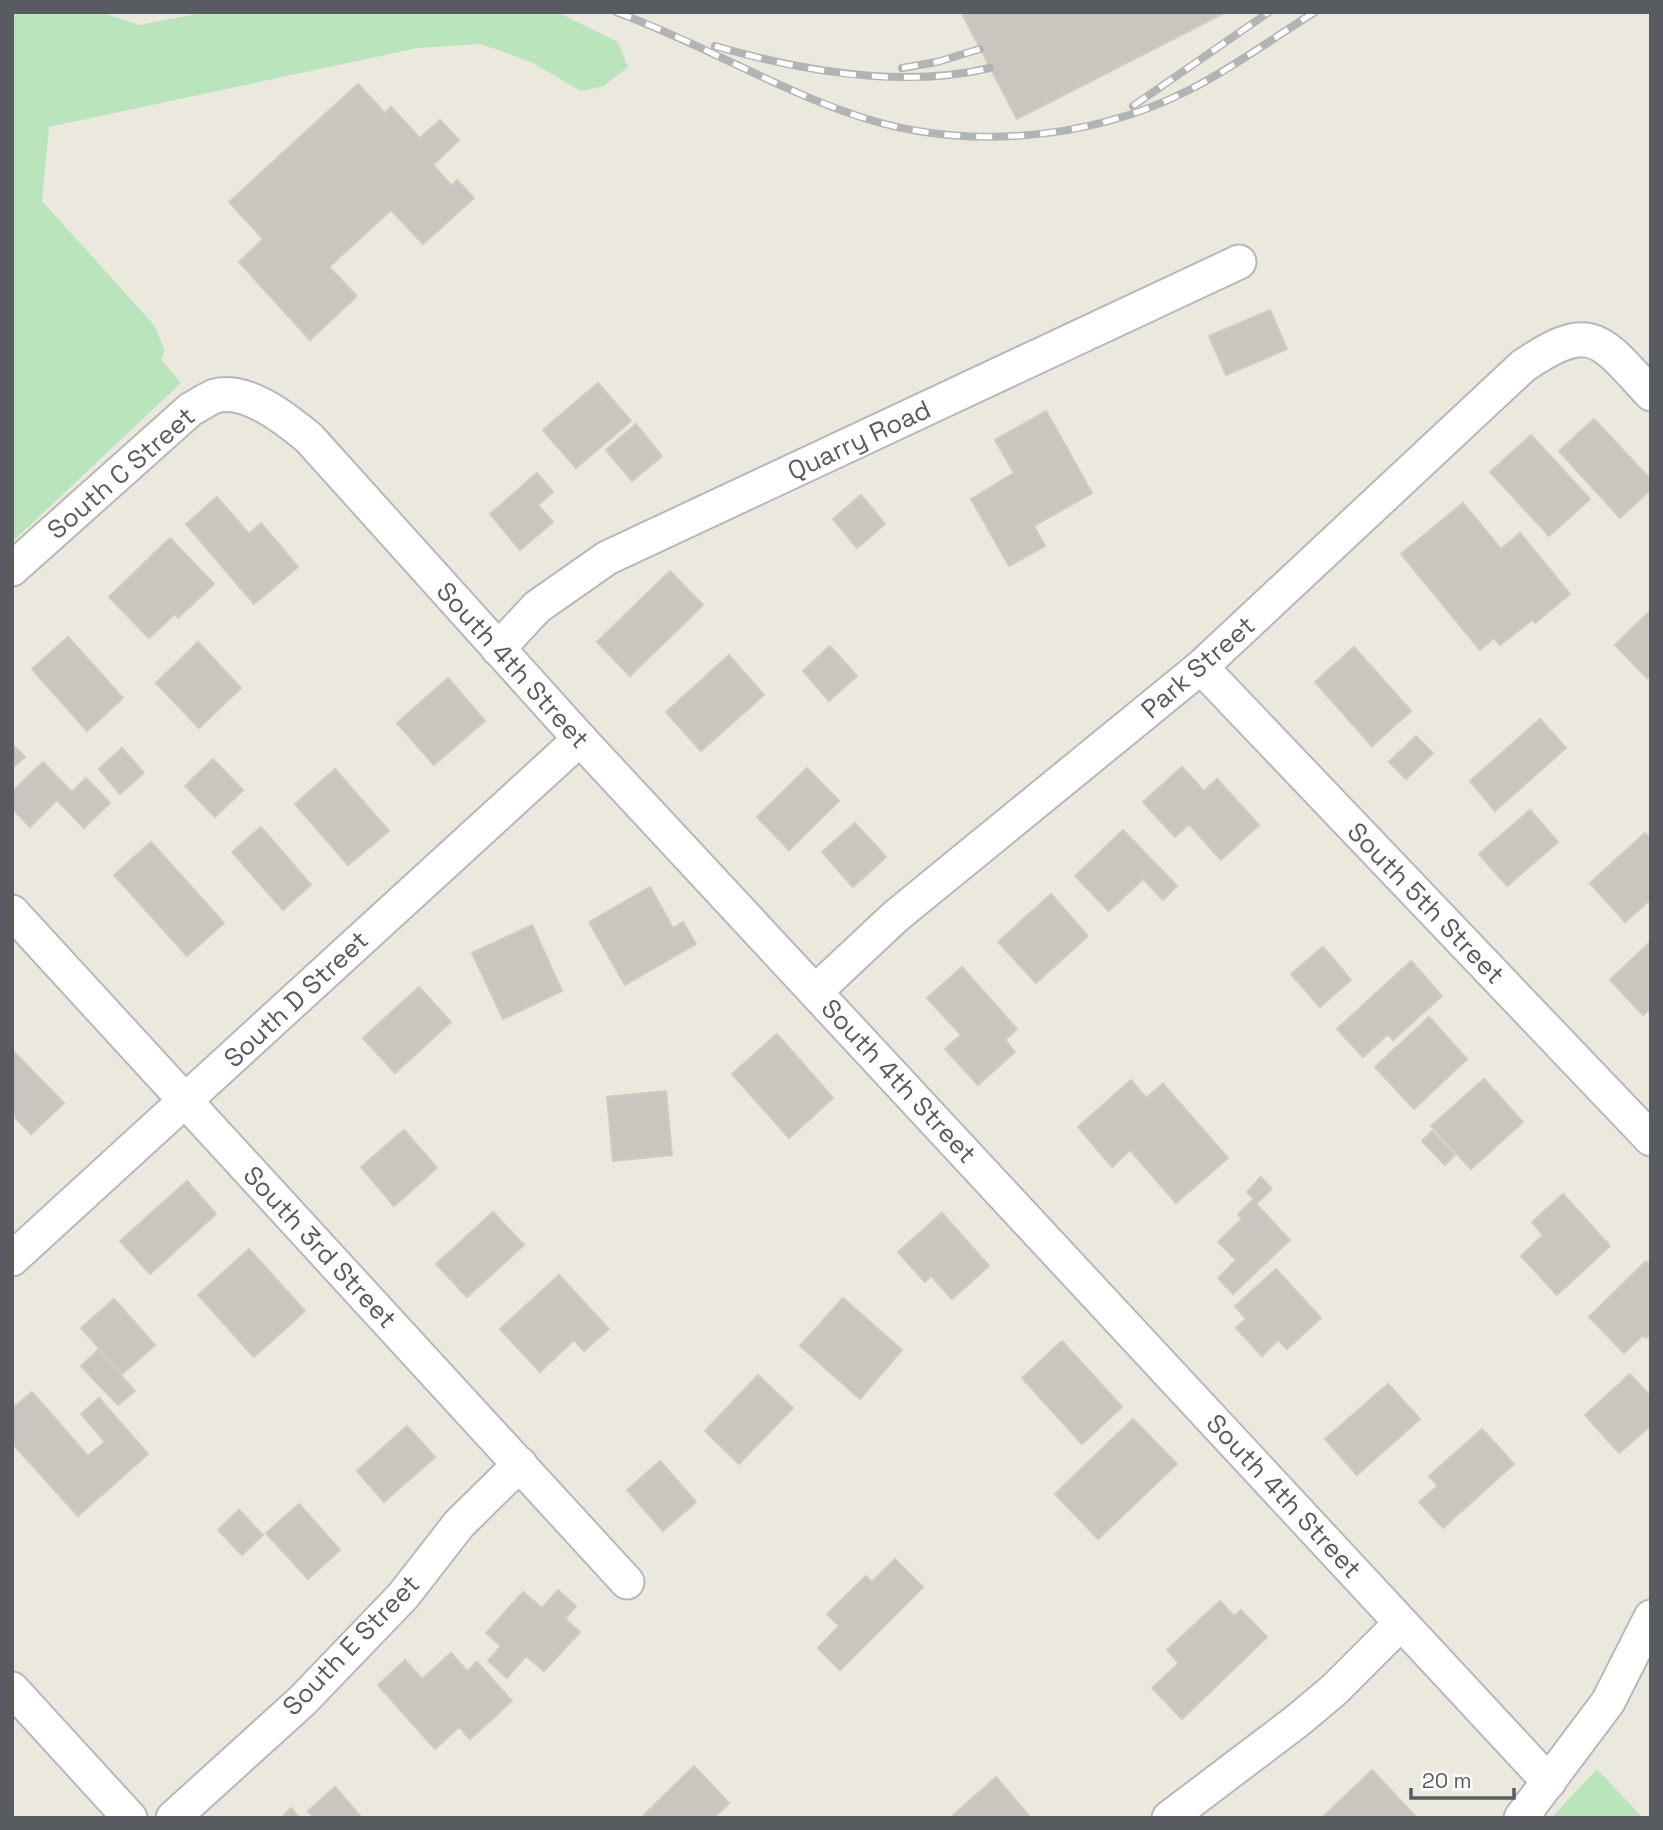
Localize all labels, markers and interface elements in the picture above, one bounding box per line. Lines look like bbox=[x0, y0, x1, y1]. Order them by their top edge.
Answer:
street label: Quarry Road bbox=[782, 392, 936, 488]
street label: South C Street bbox=[40, 399, 202, 547]
street label: South 4th Street bbox=[429, 575, 597, 755]
street label: Park Street bbox=[1134, 608, 1262, 726]
street label: South 5th Street bbox=[1340, 815, 1512, 991]
street label: South D Street bbox=[216, 923, 376, 1075]
street label: South 4th Street bbox=[814, 992, 984, 1170]
street label: South 3rd Street bbox=[236, 1158, 404, 1336]
street label: South 4th Street bbox=[1199, 1407, 1369, 1585]
street label: South E Street bbox=[275, 1567, 427, 1723]
scale bar bbox=[1411, 1756, 1514, 1800]
text: 20 m bbox=[1422, 1767, 1472, 1794]

